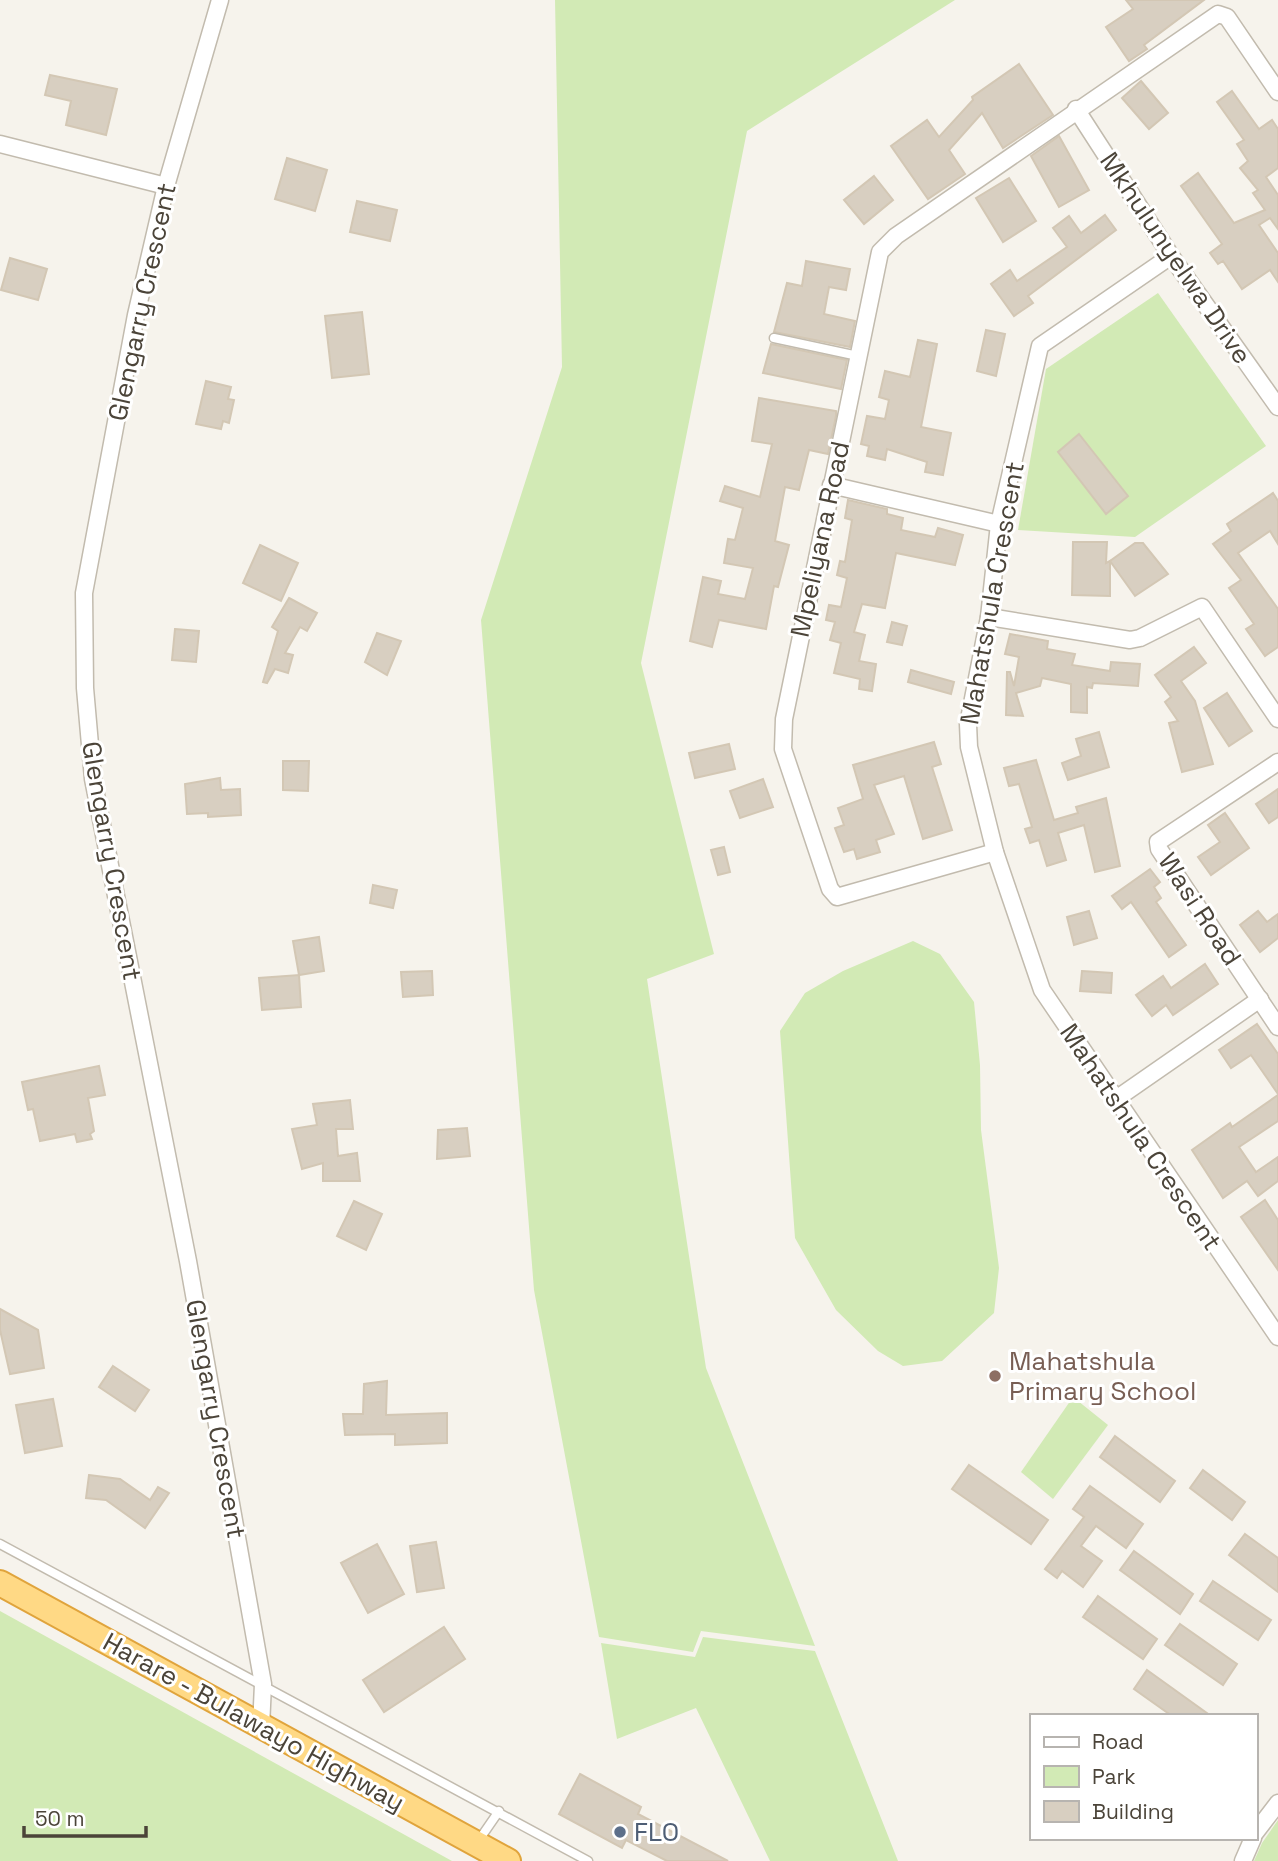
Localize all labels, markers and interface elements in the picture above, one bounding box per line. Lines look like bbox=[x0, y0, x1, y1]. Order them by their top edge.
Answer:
street label: Mkhulunyelwa Drive bbox=[1092, 146, 1260, 370]
street label: Glengarry Crescent bbox=[100, 180, 184, 424]
street label: Mpeliyana Road bbox=[783, 438, 857, 640]
street label: Mahatshula Crescent bbox=[952, 459, 1032, 727]
street label: Glengarry Crescent bbox=[74, 739, 150, 983]
street label: Wasi Road bbox=[1151, 846, 1249, 972]
street label: Mahatshula Crescent bbox=[1052, 1017, 1230, 1257]
street label: Glengarry Crescent bbox=[178, 1297, 254, 1541]
place label: Mahatshula Primary School bbox=[1009, 1344, 1196, 1408]
marker: Mahatshula Primary School bbox=[987, 1368, 1003, 1384]
street label: Harare - Bulawayo Highway bbox=[97, 1625, 411, 1819]
legend bbox=[1030, 1714, 1257, 1840]
text: Road bbox=[1092, 1728, 1144, 1755]
text: Park bbox=[1092, 1763, 1136, 1790]
scale bar bbox=[24, 1794, 147, 1838]
text: Building bbox=[1092, 1798, 1174, 1825]
text: 50 m bbox=[35, 1805, 85, 1832]
place label: FLO bbox=[634, 1815, 679, 1849]
marker: FLO bbox=[612, 1824, 628, 1840]

